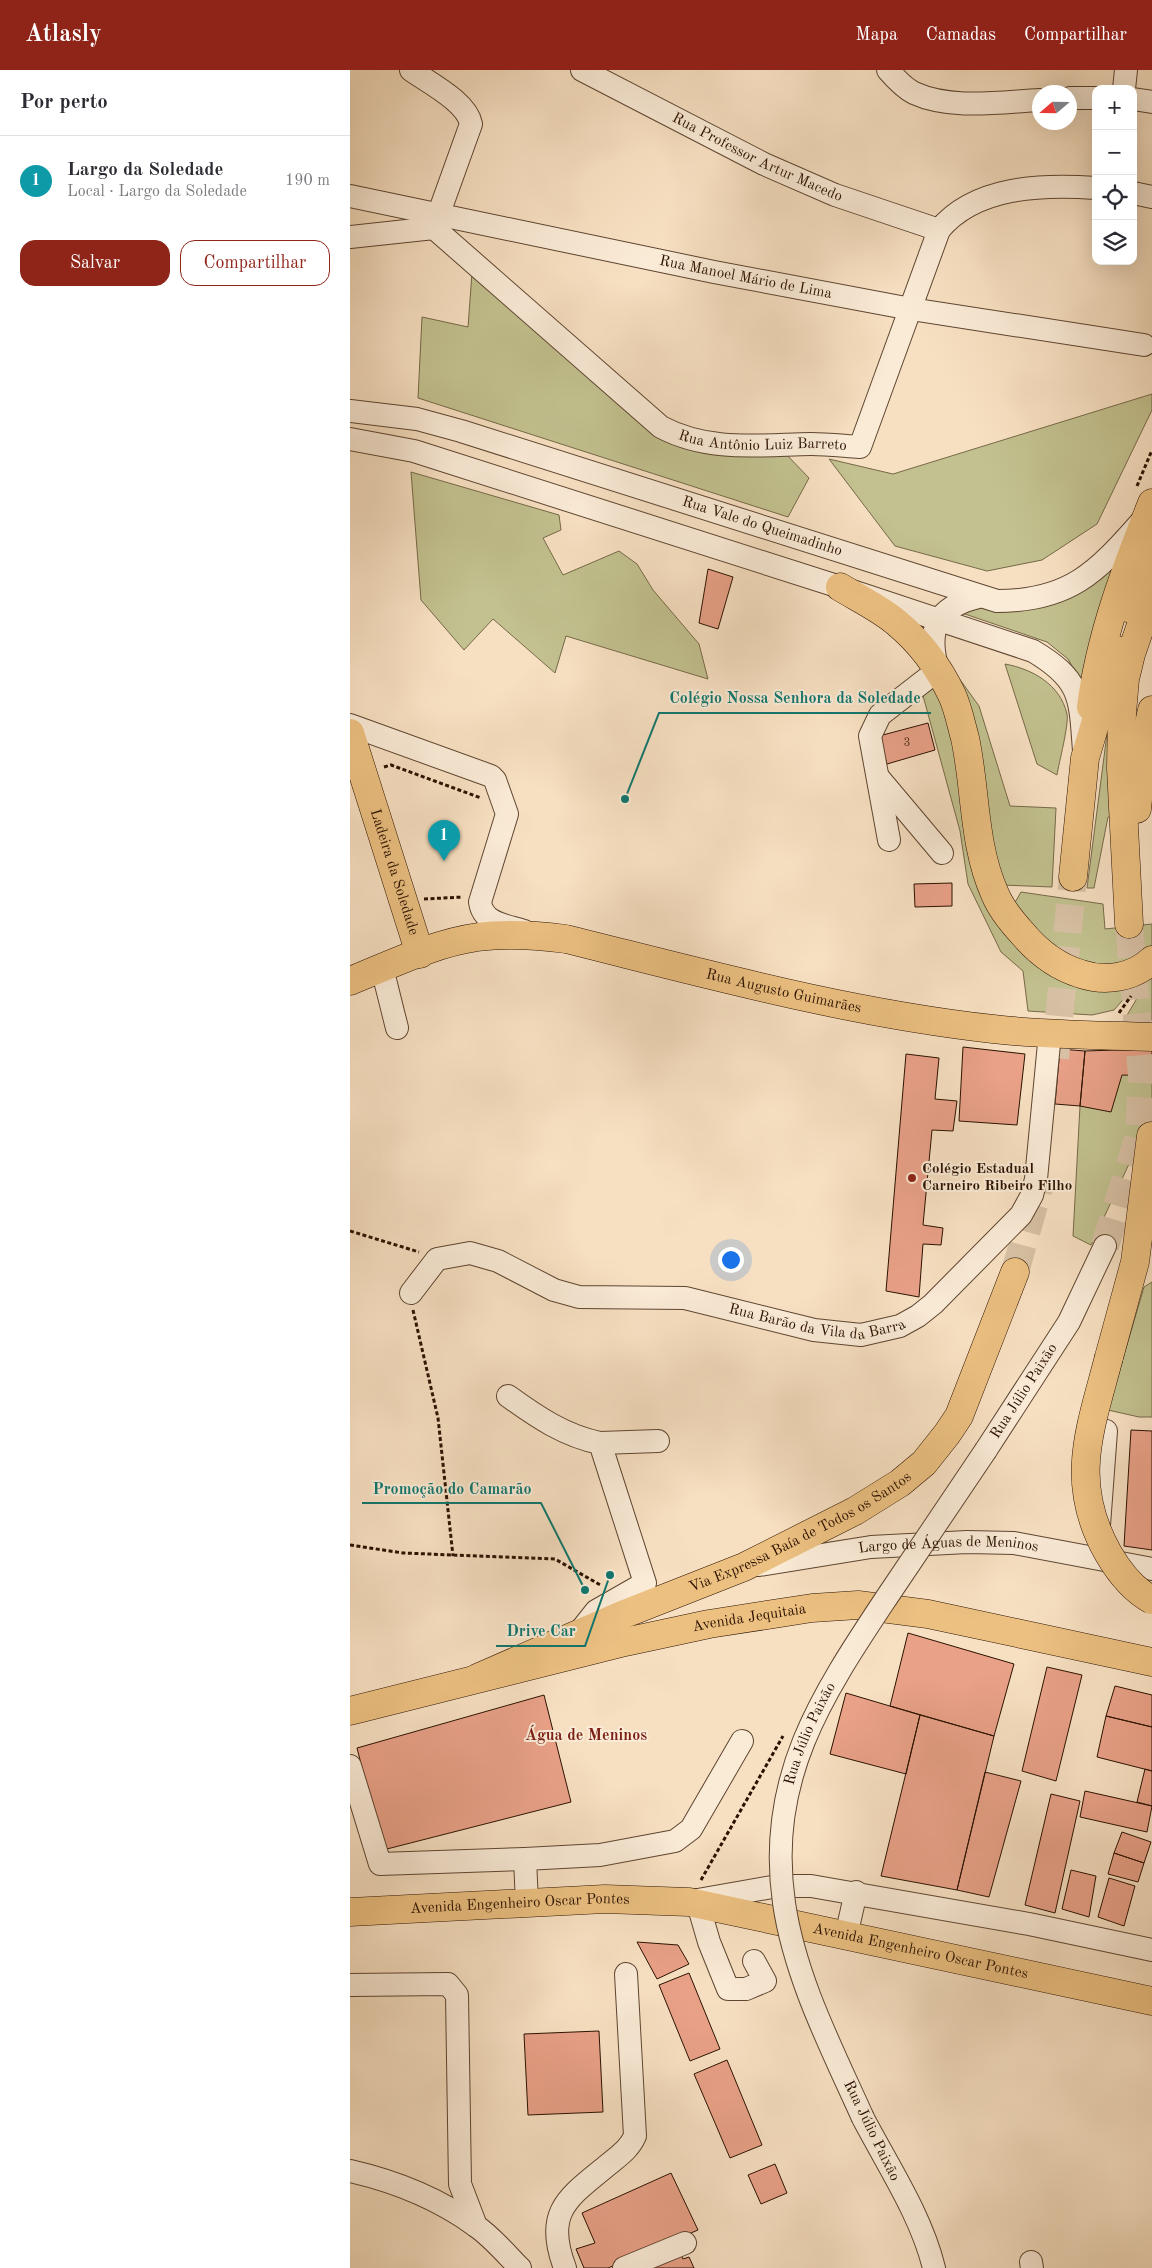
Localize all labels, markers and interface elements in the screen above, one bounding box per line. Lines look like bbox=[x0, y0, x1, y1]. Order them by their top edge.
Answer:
text: Atlasly bbox=[25, 23, 102, 47]
text: Mapa bbox=[856, 26, 898, 44]
text: Camadas bbox=[926, 26, 996, 44]
text: Compartilhar bbox=[1024, 26, 1127, 44]
north arrow bbox=[1032, 85, 1077, 130]
map controls bbox=[1092, 85, 1137, 265]
button: + bbox=[1092, 85, 1137, 130]
text: Por perto bbox=[20, 92, 108, 113]
street label: Rua Professor Artur Macedo bbox=[670, 110, 844, 204]
button: − bbox=[1092, 130, 1137, 175]
text: Largo da Soledade bbox=[67, 161, 224, 180]
text: 1 bbox=[31, 173, 41, 189]
text: 190 m bbox=[285, 173, 330, 189]
button: locate bbox=[1092, 175, 1137, 220]
text: Local · Largo da Soledade bbox=[67, 184, 247, 200]
button: layers bbox=[1092, 220, 1137, 265]
button: Salvar bbox=[20, 240, 170, 286]
button: Compartilhar bbox=[180, 240, 330, 286]
street label: Rua Manoel Mário de Lima bbox=[658, 253, 834, 302]
street label: Rua Antônio Luiz Barreto bbox=[677, 428, 847, 454]
street label: Rua Vale do Queimadinho bbox=[680, 494, 844, 559]
callout: Colégio Nossa Senhora da Soledade bbox=[659, 682, 931, 713]
text: Colégio Nossa Senhora da Soledade bbox=[669, 691, 921, 707]
house number: 3 bbox=[904, 737, 910, 749]
street label: Ladeira da Soledade bbox=[367, 807, 421, 937]
pin: 1 bbox=[428, 820, 460, 861]
street label: Rua Augusto Guimarães bbox=[705, 967, 863, 1016]
place label: Colégio Estadual Carneiro Ribeiro Filho bbox=[922, 1162, 1072, 1194]
marker: Colégio Estadual Carneiro Ribeiro Filho bbox=[906, 1172, 918, 1184]
your location bbox=[718, 1247, 744, 1273]
street label: Rua Barão da Vila da Barra bbox=[727, 1302, 909, 1343]
street label: Rua Júlio Paixão bbox=[988, 1341, 1060, 1442]
street label: Via Expressa Baía de Todos os Santos bbox=[687, 1469, 914, 1595]
callout: Promoção do Camarão bbox=[362, 1472, 541, 1503]
text: Promoção do Camarão bbox=[372, 1482, 532, 1498]
street label: Largo de Águas de Meninos bbox=[857, 1533, 1040, 1556]
street label: Avenida Jequitaia bbox=[691, 1601, 808, 1635]
callout: Drive Car bbox=[496, 1615, 585, 1646]
text: Drive Car bbox=[506, 1624, 576, 1640]
street label: Rua Júlio Paixão bbox=[782, 1680, 839, 1787]
district label: Água de Meninos bbox=[525, 1724, 647, 1744]
street label: Avenida Engenheiro Oscar Pontes bbox=[410, 1891, 630, 1916]
street label: Avenida Engenheiro Oscar Pontes bbox=[811, 1921, 1029, 1982]
street label: Rua Júlio Paixão bbox=[840, 2078, 902, 2184]

